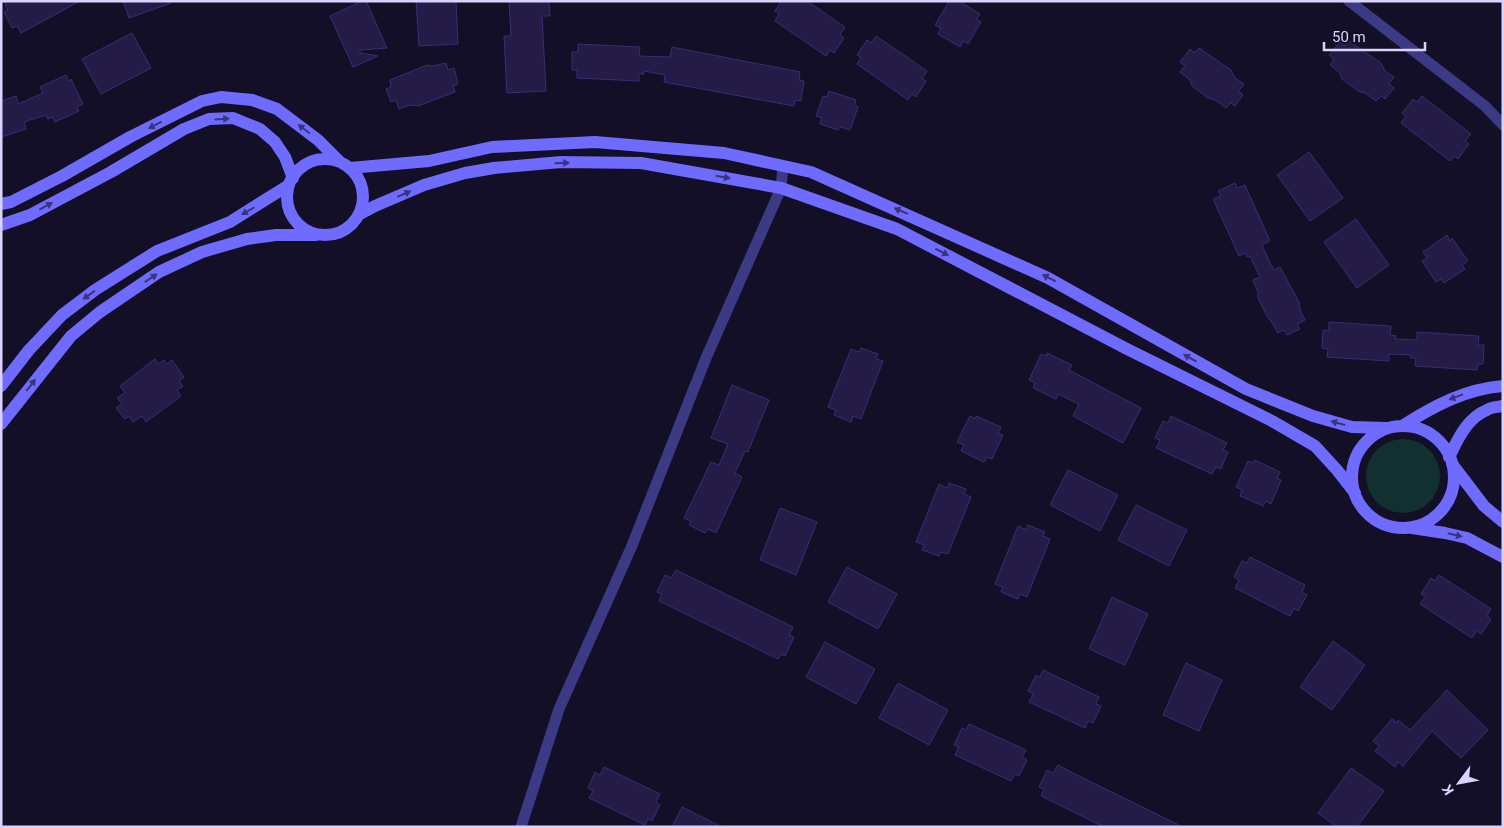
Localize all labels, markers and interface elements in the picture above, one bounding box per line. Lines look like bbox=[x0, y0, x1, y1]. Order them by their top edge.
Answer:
scale bar bbox=[1324, 20, 1425, 52]
text: 50 m bbox=[1332, 28, 1366, 46]
one-way arrow bbox=[214, 114, 230, 122]
one-way arrow bbox=[148, 121, 163, 129]
one-way arrow bbox=[297, 124, 311, 134]
one-way arrow bbox=[554, 158, 570, 166]
one-way arrow bbox=[716, 174, 732, 182]
one-way arrow bbox=[397, 189, 411, 197]
one-way arrow bbox=[39, 202, 54, 210]
one-way arrow bbox=[242, 207, 255, 216]
one-way arrow bbox=[894, 207, 908, 215]
one-way arrow bbox=[935, 248, 949, 256]
one-way arrow bbox=[144, 273, 157, 282]
one-way arrow bbox=[1042, 274, 1056, 282]
one-way arrow bbox=[83, 289, 96, 300]
one-way arrow bbox=[1184, 353, 1197, 362]
one-way arrow bbox=[26, 379, 36, 392]
one-way arrow bbox=[1448, 394, 1463, 401]
one-way arrow bbox=[1331, 419, 1346, 427]
one-way arrow bbox=[1448, 531, 1463, 539]
north arrow bbox=[1434, 758, 1484, 808]
text: K bbox=[1439, 782, 1457, 798]

